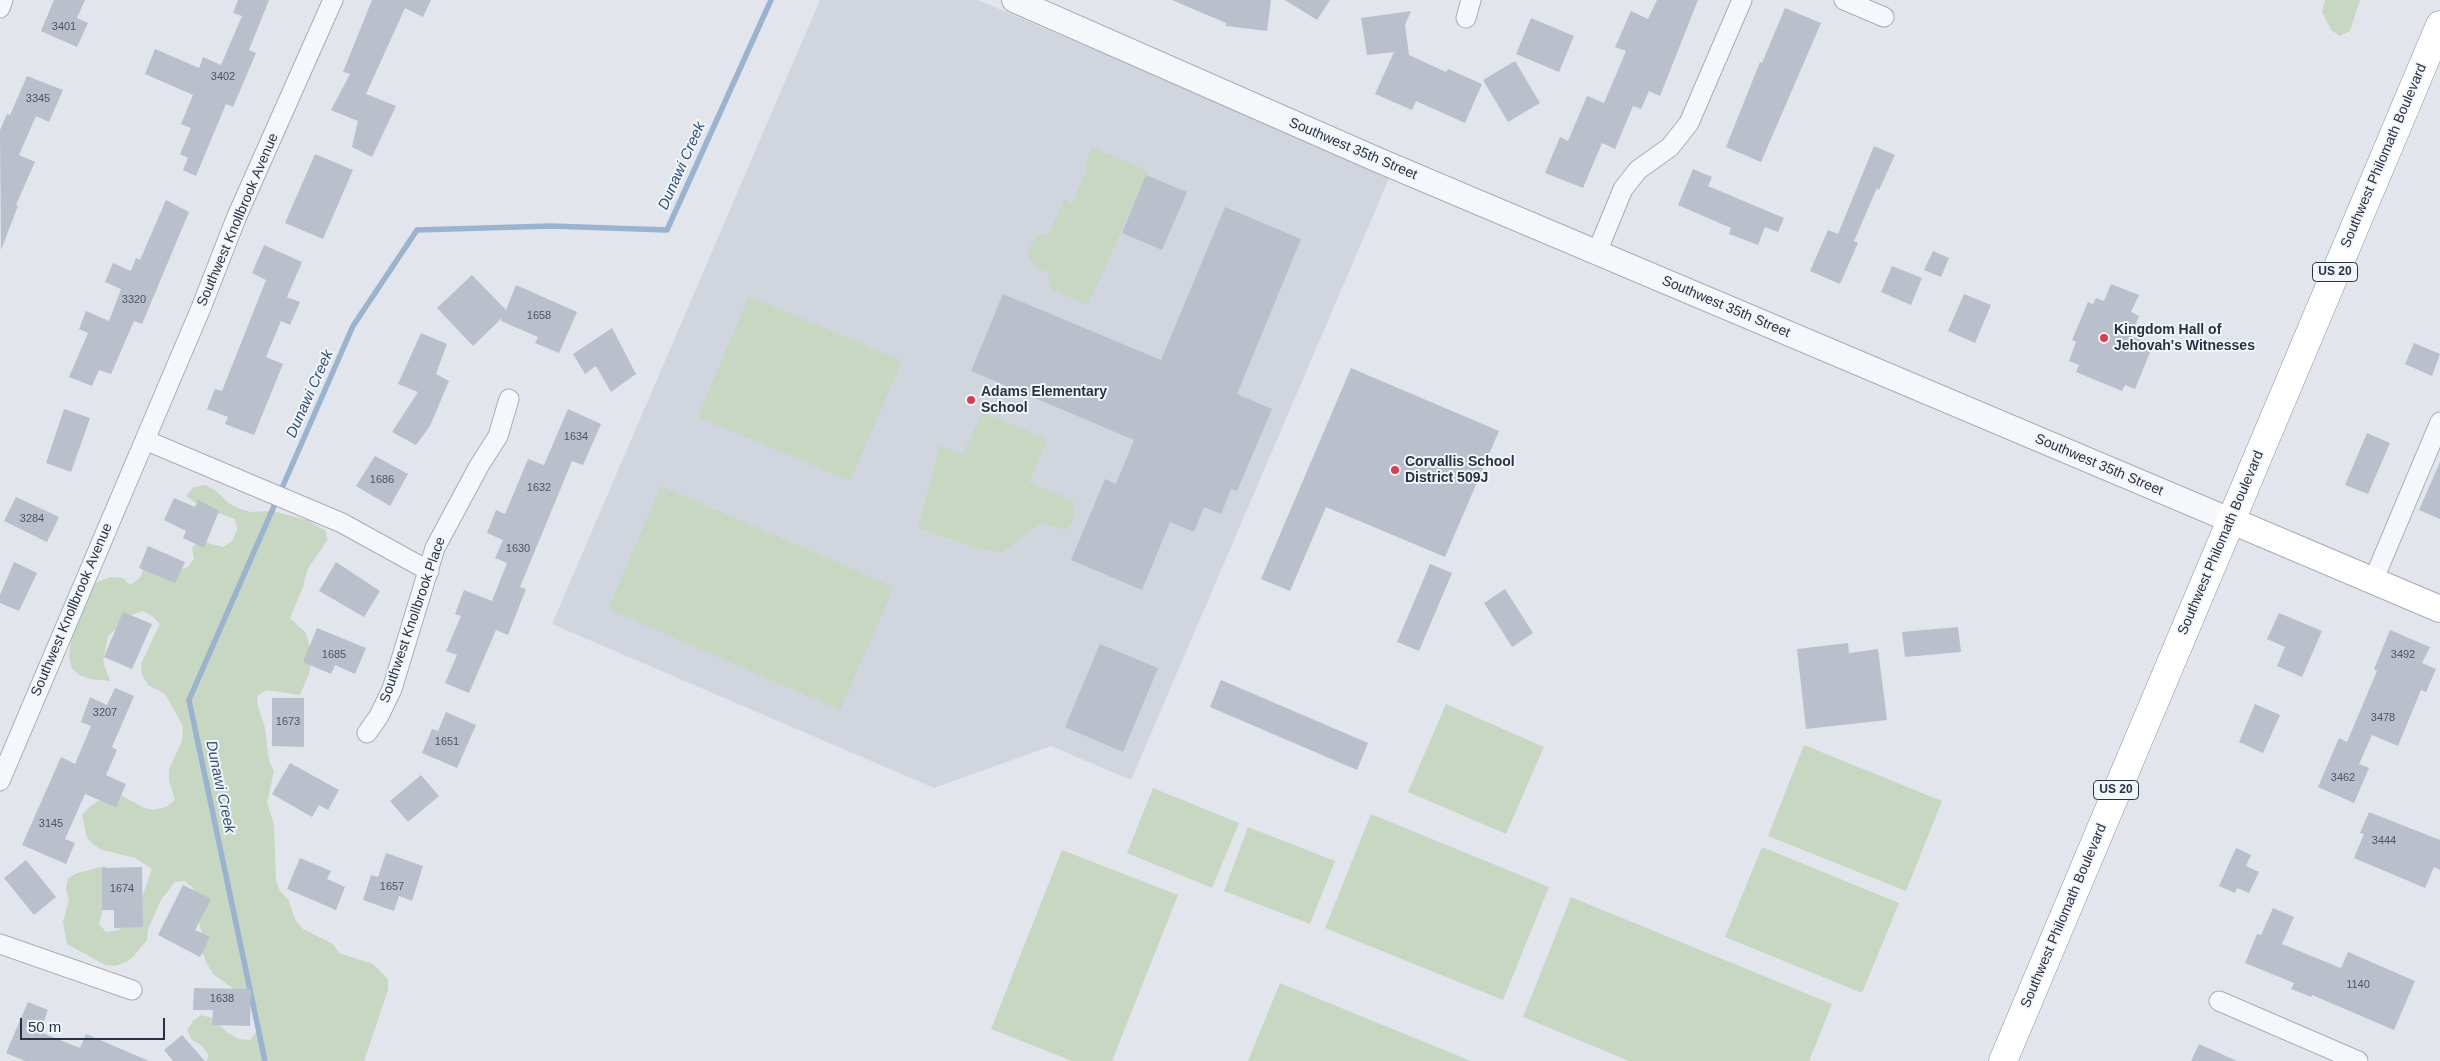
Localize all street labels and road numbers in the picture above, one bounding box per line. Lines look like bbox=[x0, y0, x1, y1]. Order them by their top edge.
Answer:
street label: Southwest Philomath Boulevard bbox=[2337, 61, 2431, 251]
street label: Southwest 35th Street bbox=[1286, 114, 1420, 184]
street label: Southwest Knollbrook Avenue bbox=[194, 131, 282, 309]
road number: US 20 bbox=[2312, 262, 2358, 282]
street label: Southwest 35th Street bbox=[1659, 272, 1793, 342]
street label: Southwest 35th Street bbox=[2032, 430, 2166, 500]
street label: Southwest Philomath Boulevard bbox=[2174, 448, 2268, 638]
street label: Southwest Knollbrook Avenue bbox=[28, 521, 116, 699]
street label: Southwest Knollbrook Place bbox=[377, 535, 449, 705]
road number: US 20 bbox=[2094, 780, 2138, 800]
street label: Southwest Philomath Boulevard bbox=[2017, 821, 2111, 1011]

